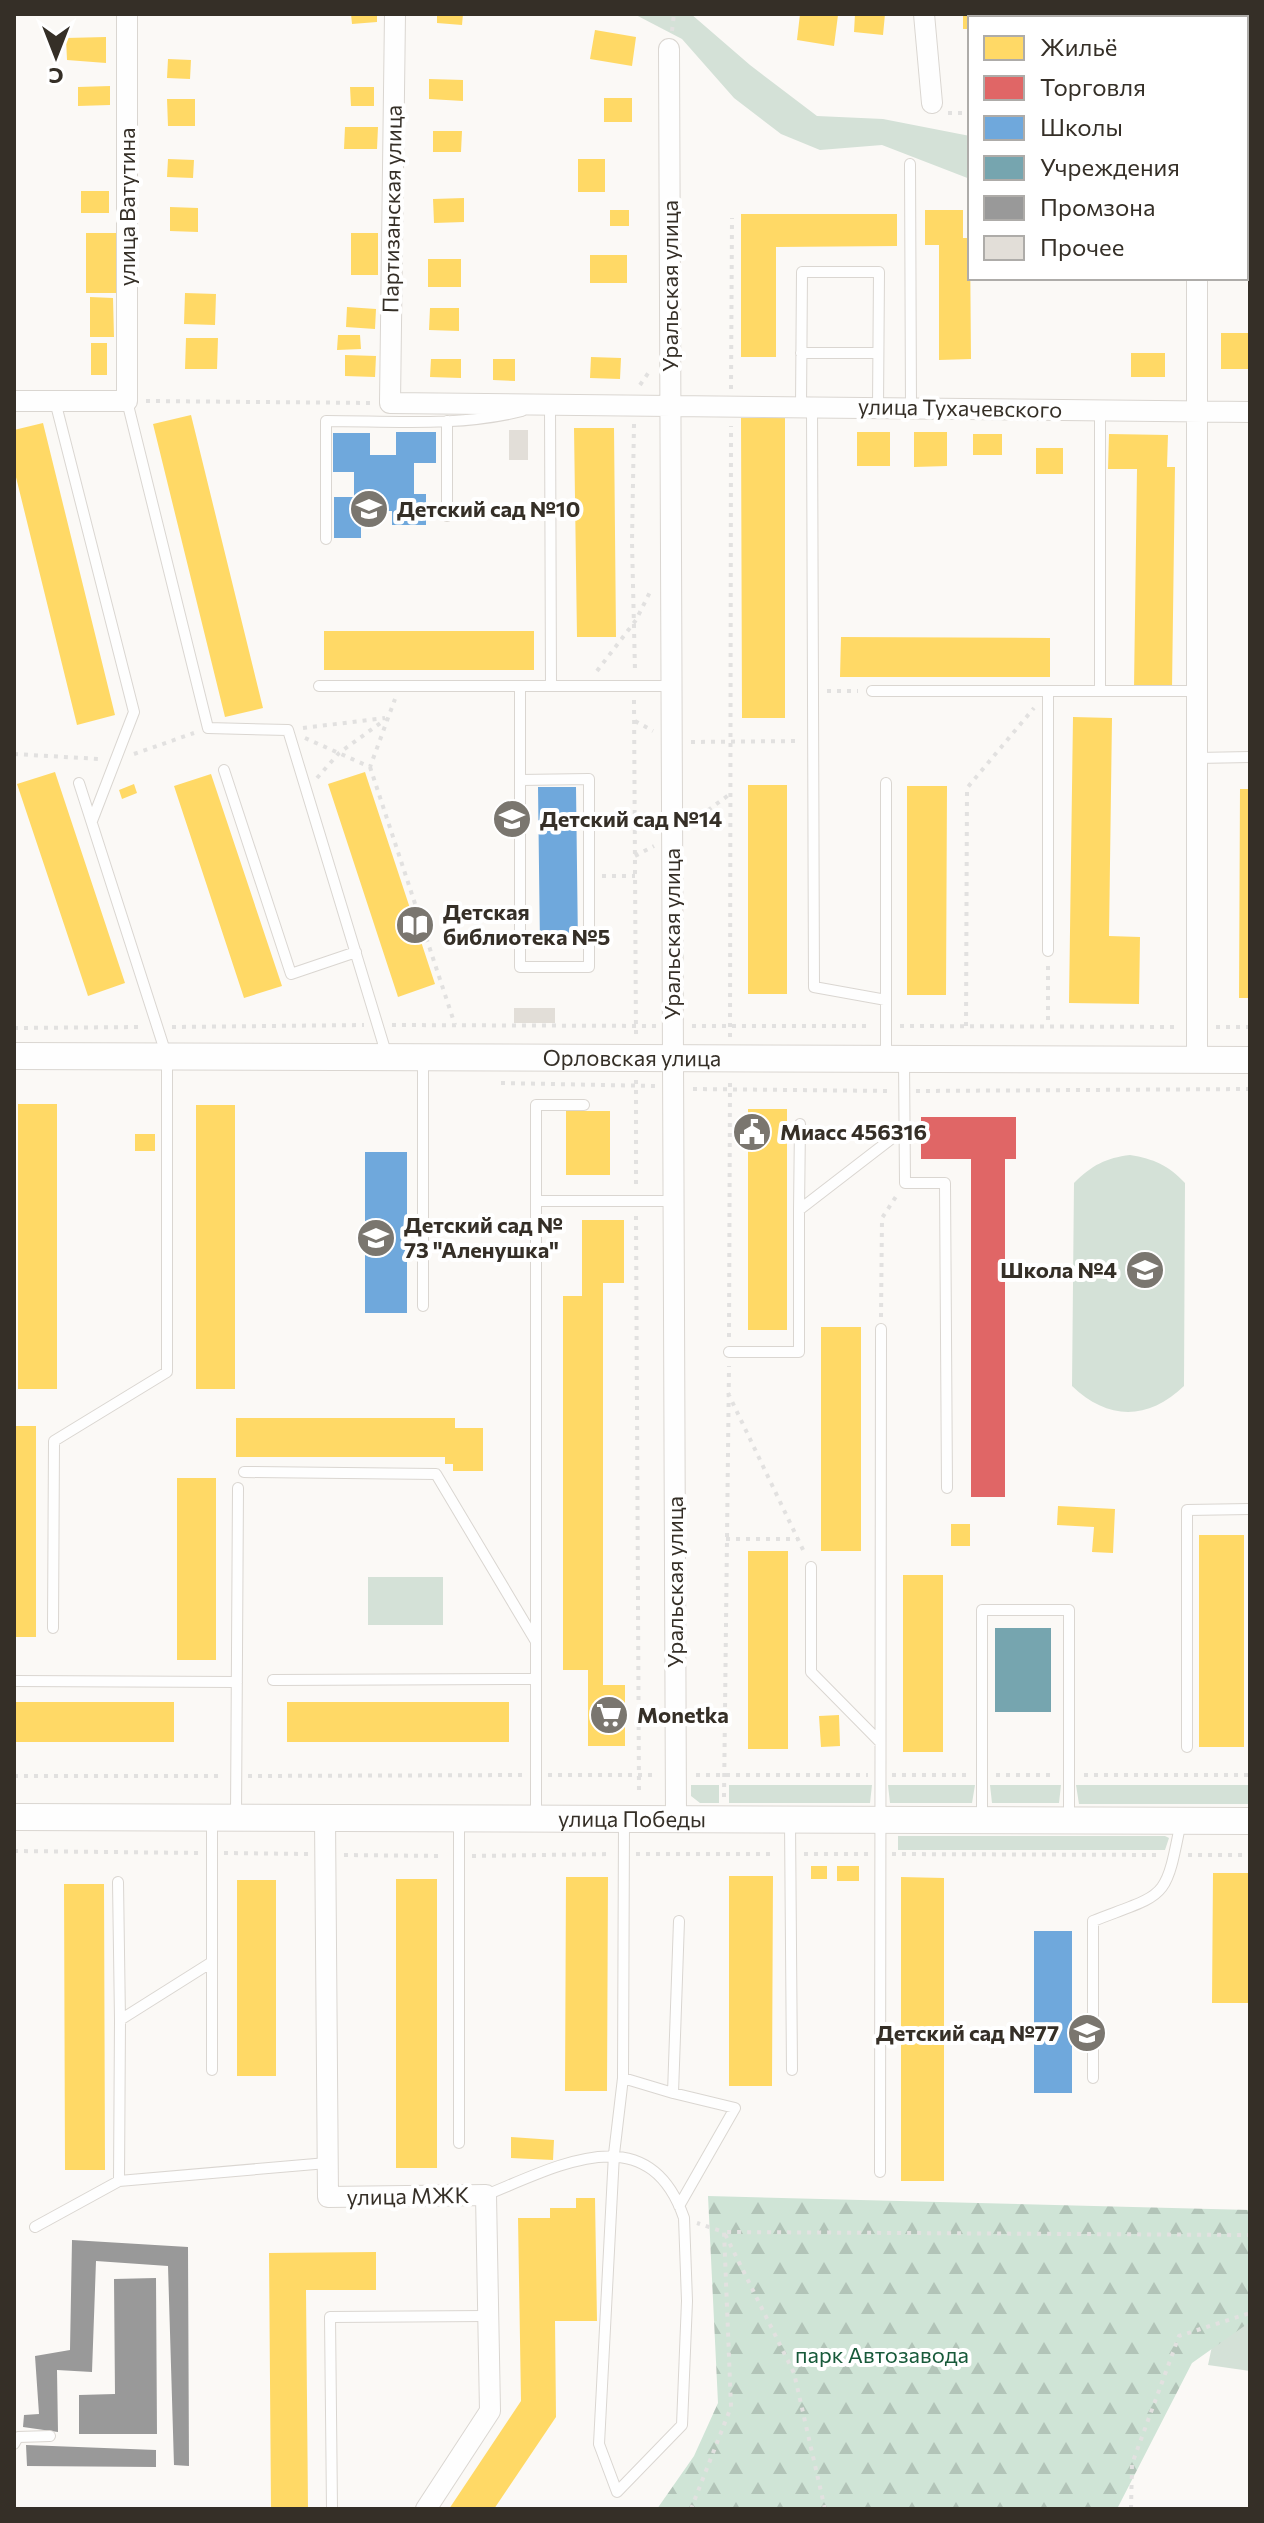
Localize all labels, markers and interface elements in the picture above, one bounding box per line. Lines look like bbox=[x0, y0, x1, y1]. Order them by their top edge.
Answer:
north arrow bbox=[16, 16, 96, 96]
legend bbox=[968, 16, 1248, 280]
text: Жильё bbox=[1040, 32, 1117, 61]
text: С bbox=[48, 63, 64, 90]
text: Торговля bbox=[1040, 72, 1146, 101]
street label: Партизанская улица bbox=[376, 105, 407, 313]
text: Школы bbox=[1040, 112, 1123, 141]
street label: улица Ватутина bbox=[113, 128, 140, 286]
text: Учреждения bbox=[1040, 152, 1180, 181]
text: Промзона bbox=[1040, 192, 1155, 221]
street label: Уральская улица bbox=[656, 200, 683, 372]
text: Прочее bbox=[1040, 232, 1124, 261]
street label: улица Тухачевского bbox=[858, 392, 1062, 423]
school or university icon: Детский сад №10 bbox=[348, 488, 390, 530]
place label: Детский сад №10 bbox=[397, 495, 580, 522]
school or university icon: Детский сад №14 bbox=[491, 798, 533, 840]
place label: Детский сад №14 bbox=[540, 805, 722, 832]
street label: Уральская улица bbox=[658, 848, 685, 1020]
place label: Детская библиотека №5 bbox=[443, 898, 610, 950]
library icon: Детская библиотека №5 bbox=[394, 904, 436, 946]
street label: Орловская улица bbox=[543, 1044, 721, 1071]
public building icon: Миасс 456316 bbox=[731, 1111, 773, 1153]
place label: Миасс 456316 bbox=[780, 1118, 927, 1145]
place label: Детский сад № 73 "Аленушка" bbox=[404, 1211, 563, 1263]
school or university icon: Детский сад № 73 "Аленушка" bbox=[355, 1217, 397, 1259]
school or university icon: Школа №4 bbox=[1124, 1249, 1166, 1291]
place label: Школа №4 bbox=[1000, 1256, 1117, 1283]
street label: Уральская улица bbox=[661, 1496, 688, 1668]
supermarket icon: Monetka bbox=[588, 1694, 630, 1736]
place label: Monetka bbox=[637, 1701, 729, 1728]
street label: улица Победы bbox=[558, 1805, 706, 1832]
school or university icon: Детский сад №77 bbox=[1066, 2012, 1108, 2054]
place label: Детский сад №77 bbox=[876, 2019, 1059, 2046]
street label: улица МЖК bbox=[346, 2181, 470, 2210]
park label: парк Автозавода bbox=[795, 2341, 969, 2368]

